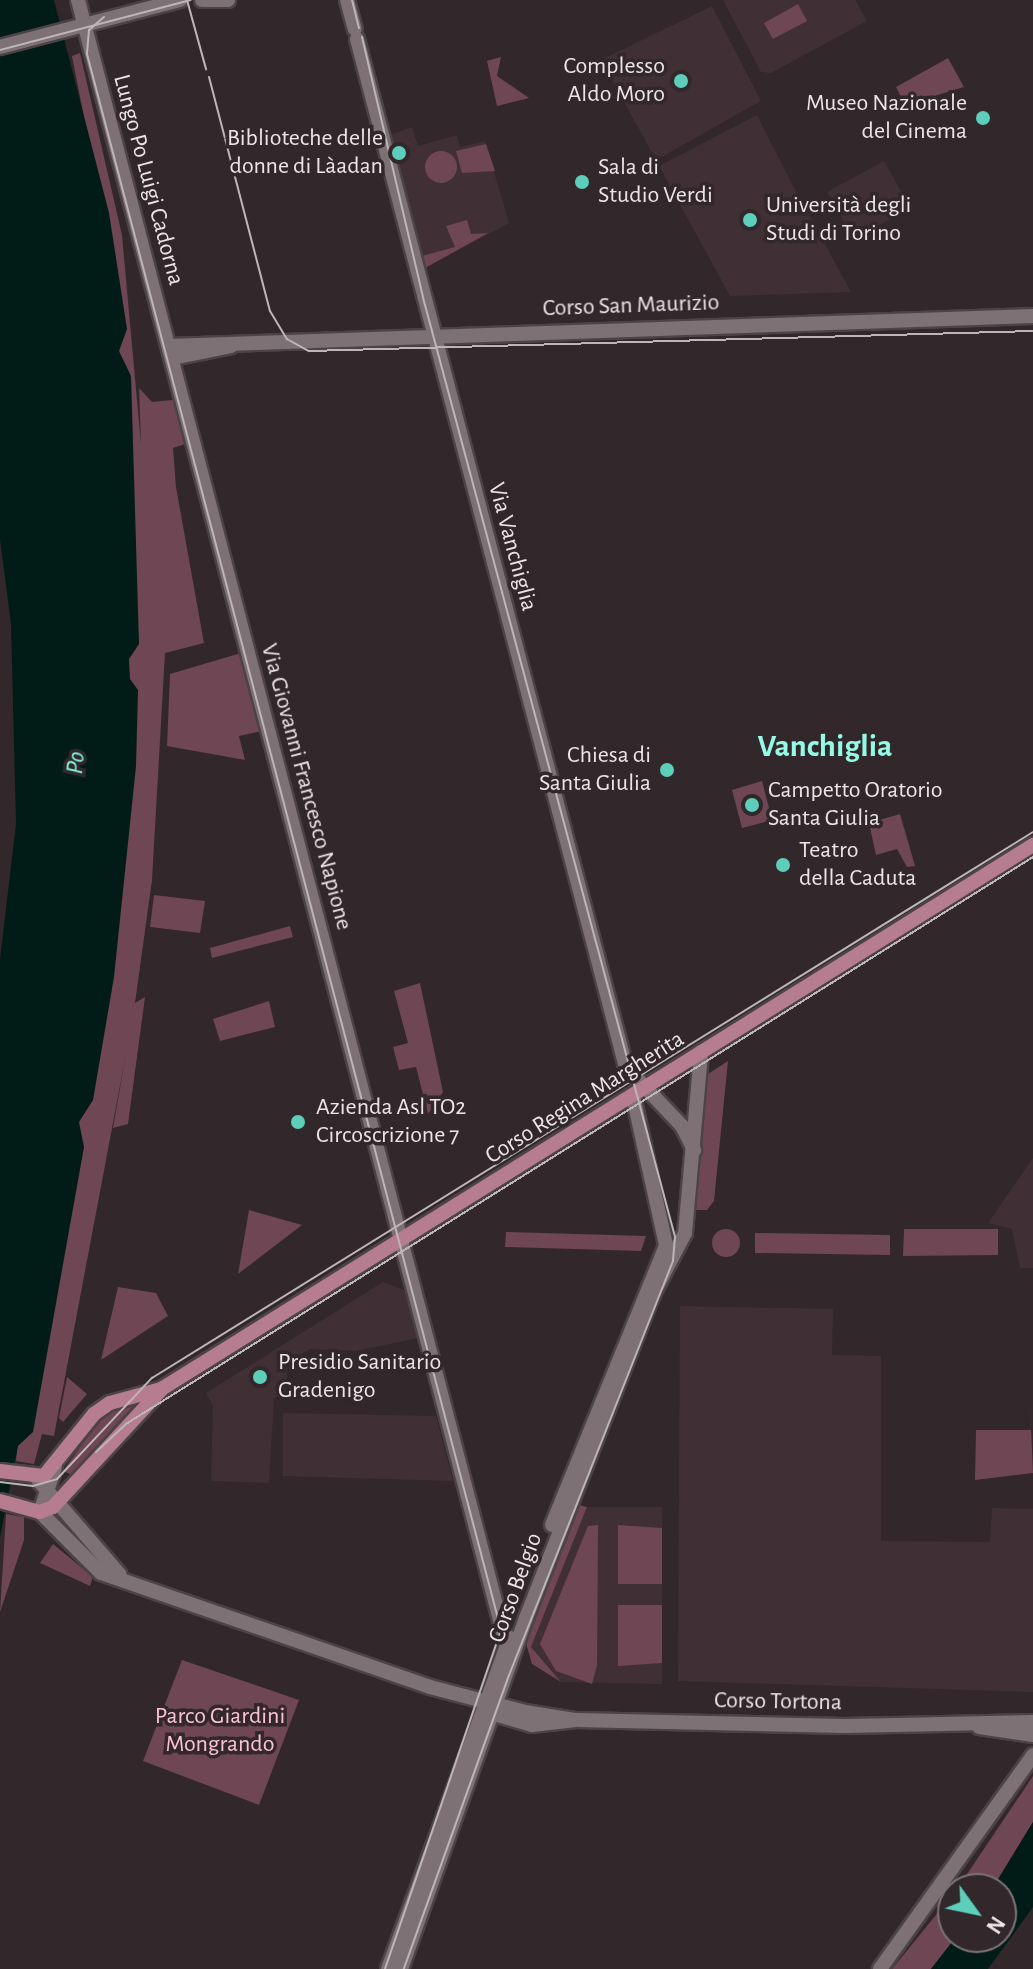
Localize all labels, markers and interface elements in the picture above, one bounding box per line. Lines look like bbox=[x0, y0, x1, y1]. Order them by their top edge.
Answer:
place label: Complesso Aldo Moro bbox=[564, 53, 665, 109]
street label: Lungo Po Luigi Cadorna bbox=[106, 71, 190, 289]
marker: Complesso Aldo Moro bbox=[672, 72, 690, 90]
place label: Museo Nazionale del Cinema bbox=[806, 90, 967, 146]
marker: Museo Nazionale del Cinema bbox=[974, 109, 992, 127]
place label: Biblioteche delle donne di Làadan bbox=[227, 125, 383, 181]
marker: Biblioteche delle donne di Làadan bbox=[390, 144, 408, 162]
place label: Sala di Studio Verdi bbox=[598, 154, 713, 210]
marker: Sala di Studio Verdi bbox=[573, 173, 591, 191]
place label: Università degli Studi di Torino bbox=[766, 192, 911, 248]
marker: Università degli Studi di Torino bbox=[741, 211, 759, 229]
street label: Corso San Maurizio bbox=[542, 289, 720, 323]
street label: Via Vanchiglia bbox=[481, 480, 543, 614]
street label: Via Giovanni Francesco Napione bbox=[254, 641, 358, 933]
district label: Vanchiglia bbox=[758, 727, 892, 765]
place label: Chiesa di Santa Giulia bbox=[539, 742, 651, 798]
water label: Po bbox=[59, 750, 93, 776]
marker: Chiesa di Santa Giulia bbox=[658, 761, 676, 779]
place label: Campetto Oratorio Santa Giulia bbox=[768, 777, 943, 833]
marker: Campetto Oratorio Santa Giulia bbox=[743, 796, 761, 814]
place label: Teatro della Caduta bbox=[799, 837, 916, 893]
marker: Teatro della Caduta bbox=[774, 856, 792, 874]
street label: Corso Regina Margherita bbox=[480, 1025, 690, 1171]
place label: Azienda Asl TO2 Circoscrizione 7 bbox=[316, 1094, 466, 1150]
marker: Azienda Asl TO2 Circoscrizione 7 bbox=[287, 1111, 309, 1133]
place label: Presidio Sanitario Gradenigo bbox=[278, 1349, 441, 1405]
marker: Presidio Sanitario Gradenigo bbox=[249, 1366, 271, 1388]
street label: Corso Belgio bbox=[483, 1529, 549, 1647]
street label: Corso Tortona bbox=[714, 1686, 842, 1718]
park label: Parco Giardini Mongrando bbox=[155, 1703, 285, 1759]
north arrow bbox=[937, 1873, 1017, 1953]
text: N bbox=[982, 1913, 1009, 1937]

